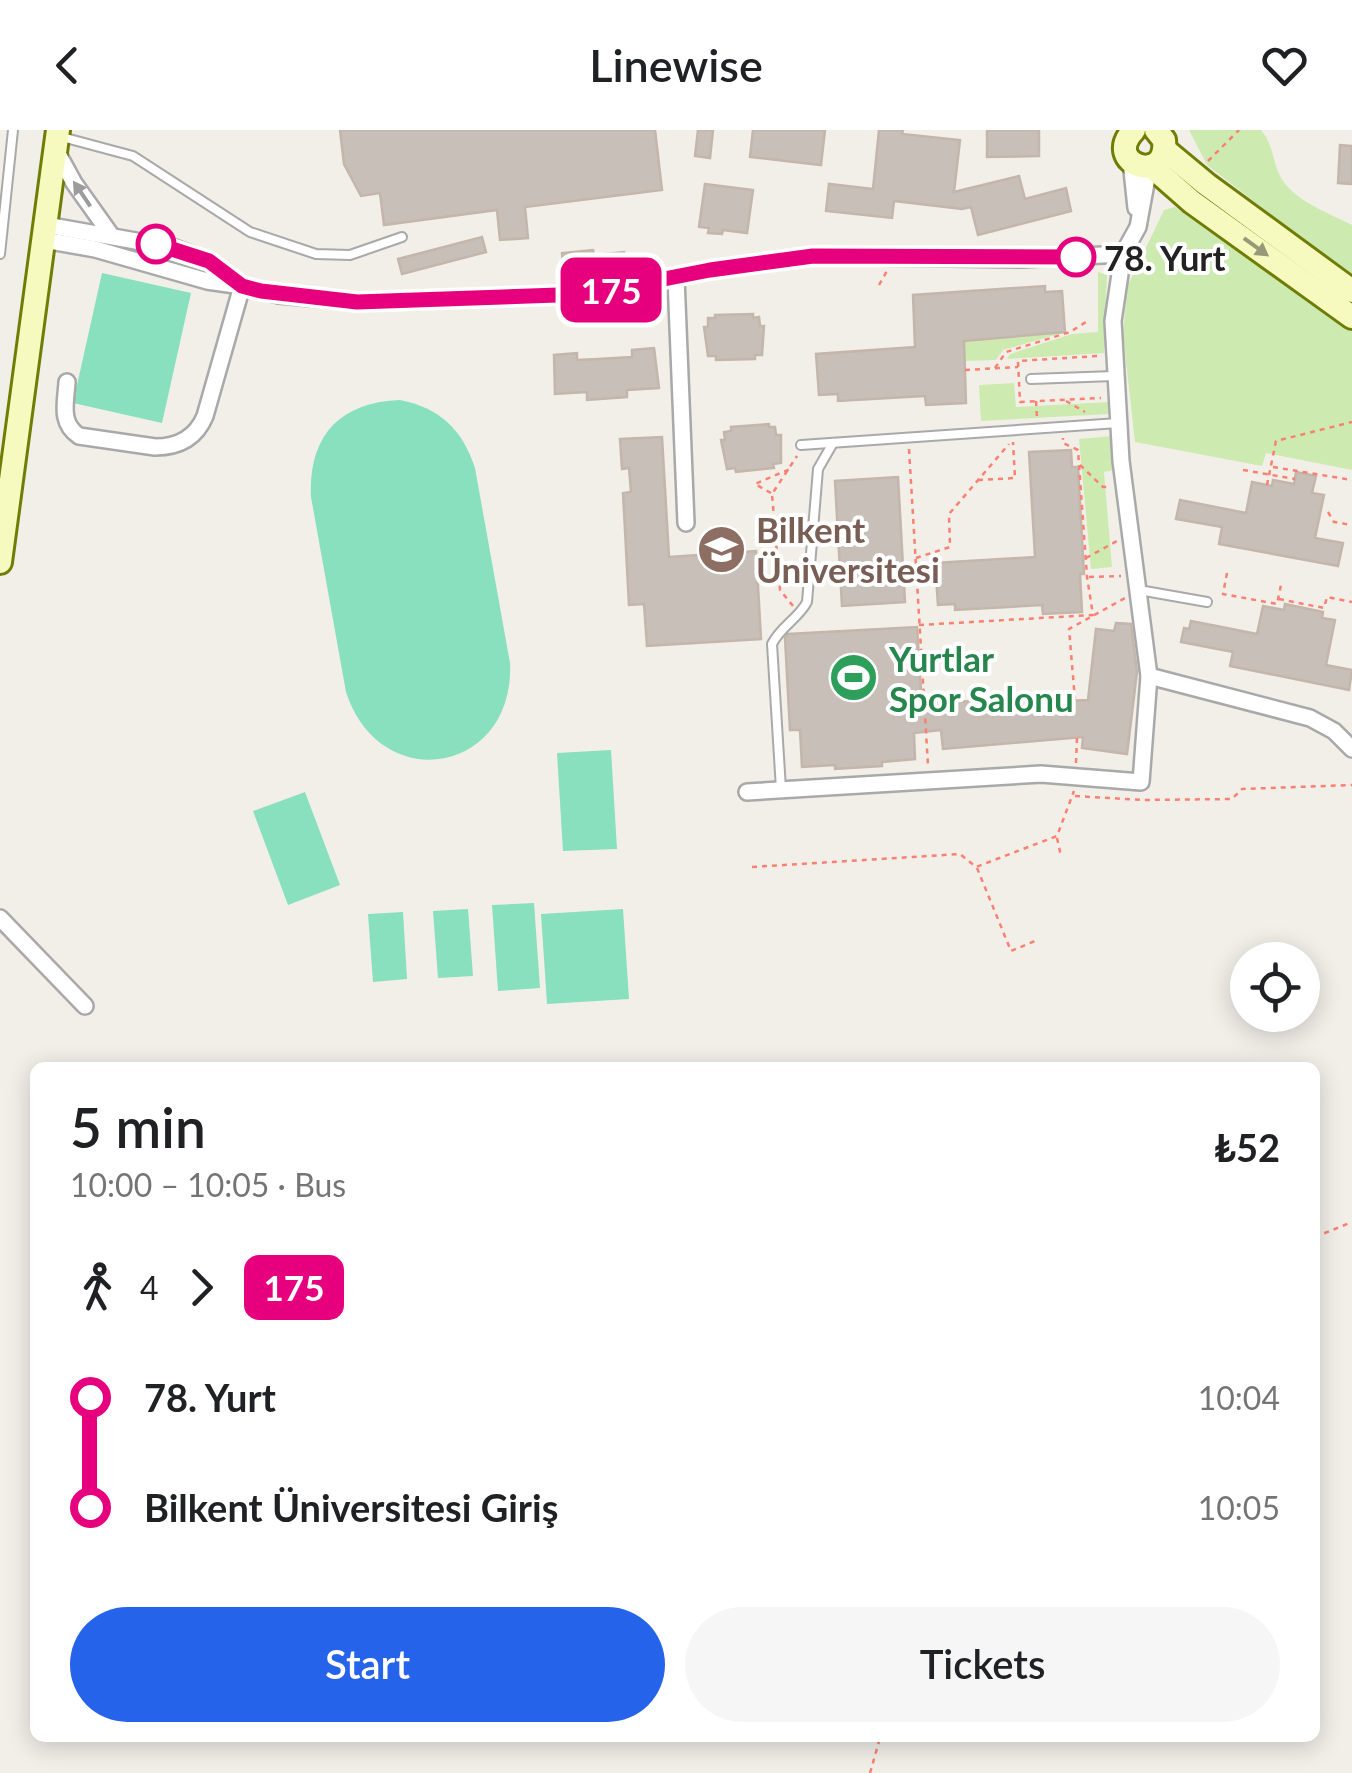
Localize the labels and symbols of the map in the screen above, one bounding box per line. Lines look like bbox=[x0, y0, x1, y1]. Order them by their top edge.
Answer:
one-way arrow bbox=[73, 180, 91, 207]
unlabelled marker bbox=[137, 225, 175, 263]
place label: 78. Yurt bbox=[1104, 236, 1225, 278]
one-way arrow bbox=[1243, 237, 1269, 257]
marker: 78. Yurt bbox=[1057, 238, 1095, 276]
line badge: 175 bbox=[554, 258, 668, 322]
place label: Bilkent Üniversitesi bbox=[756, 508, 940, 590]
school or university icon: Bilkent Üniversitesi bbox=[695, 523, 747, 575]
place label: Yurtlar Spor Salonu bbox=[888, 637, 1074, 719]
sports icon: Yurtlar Spor Salonu bbox=[828, 652, 880, 704]

